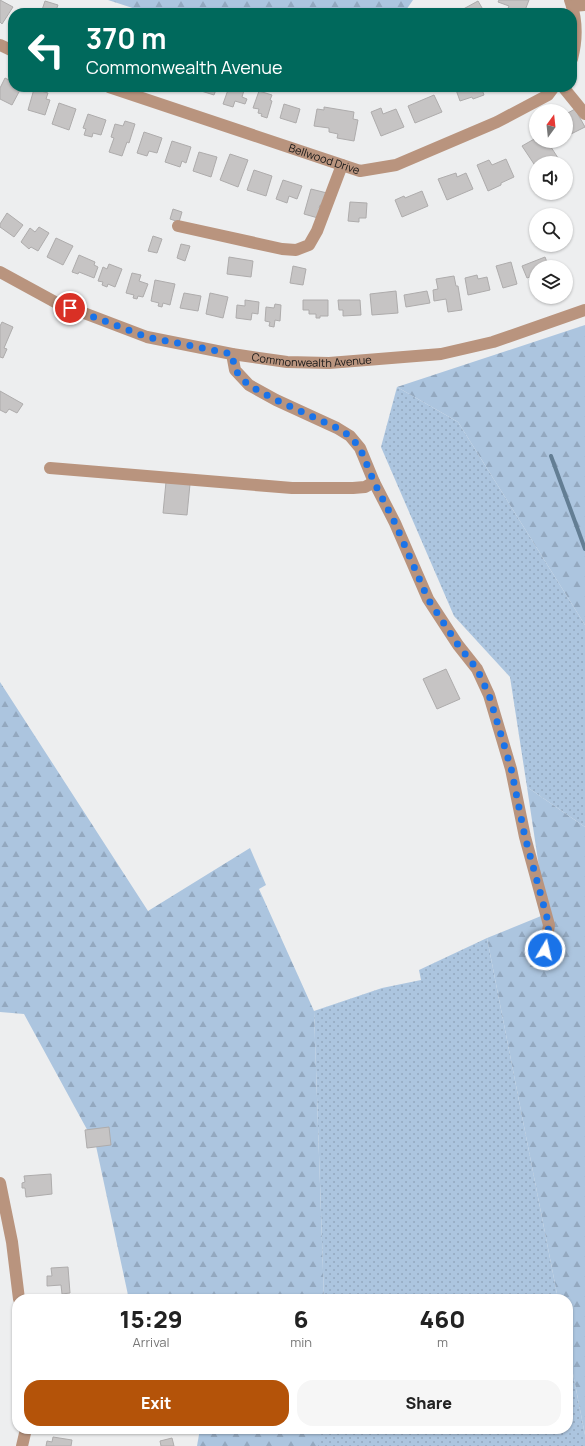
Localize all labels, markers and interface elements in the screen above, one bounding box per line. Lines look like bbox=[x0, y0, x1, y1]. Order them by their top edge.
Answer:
text: 370 m bbox=[86, 19, 166, 57]
icon: left bbox=[20, 24, 72, 76]
text: Commonwealth Avenue bbox=[86, 55, 282, 79]
north arrow bbox=[529, 104, 573, 148]
map controls bbox=[529, 104, 573, 304]
street label: Bellwood Drive bbox=[287, 140, 362, 178]
button: sound bbox=[529, 156, 573, 200]
button: search bbox=[529, 208, 573, 252]
button: layers bbox=[529, 260, 573, 304]
pin bbox=[53, 291, 87, 325]
icon: arrive bbox=[59, 297, 81, 319]
street label: Commonwealth Avenue bbox=[251, 349, 373, 370]
position arrow bbox=[524, 929, 566, 971]
text: 15:29 bbox=[120, 1302, 183, 1335]
text: 6 bbox=[294, 1302, 309, 1335]
text: 460 bbox=[420, 1302, 465, 1335]
text: Arrival bbox=[133, 1333, 170, 1351]
text: min bbox=[290, 1333, 312, 1351]
text: m bbox=[437, 1333, 448, 1351]
button: Exit bbox=[24, 1380, 289, 1426]
button: Share bbox=[297, 1380, 561, 1426]

